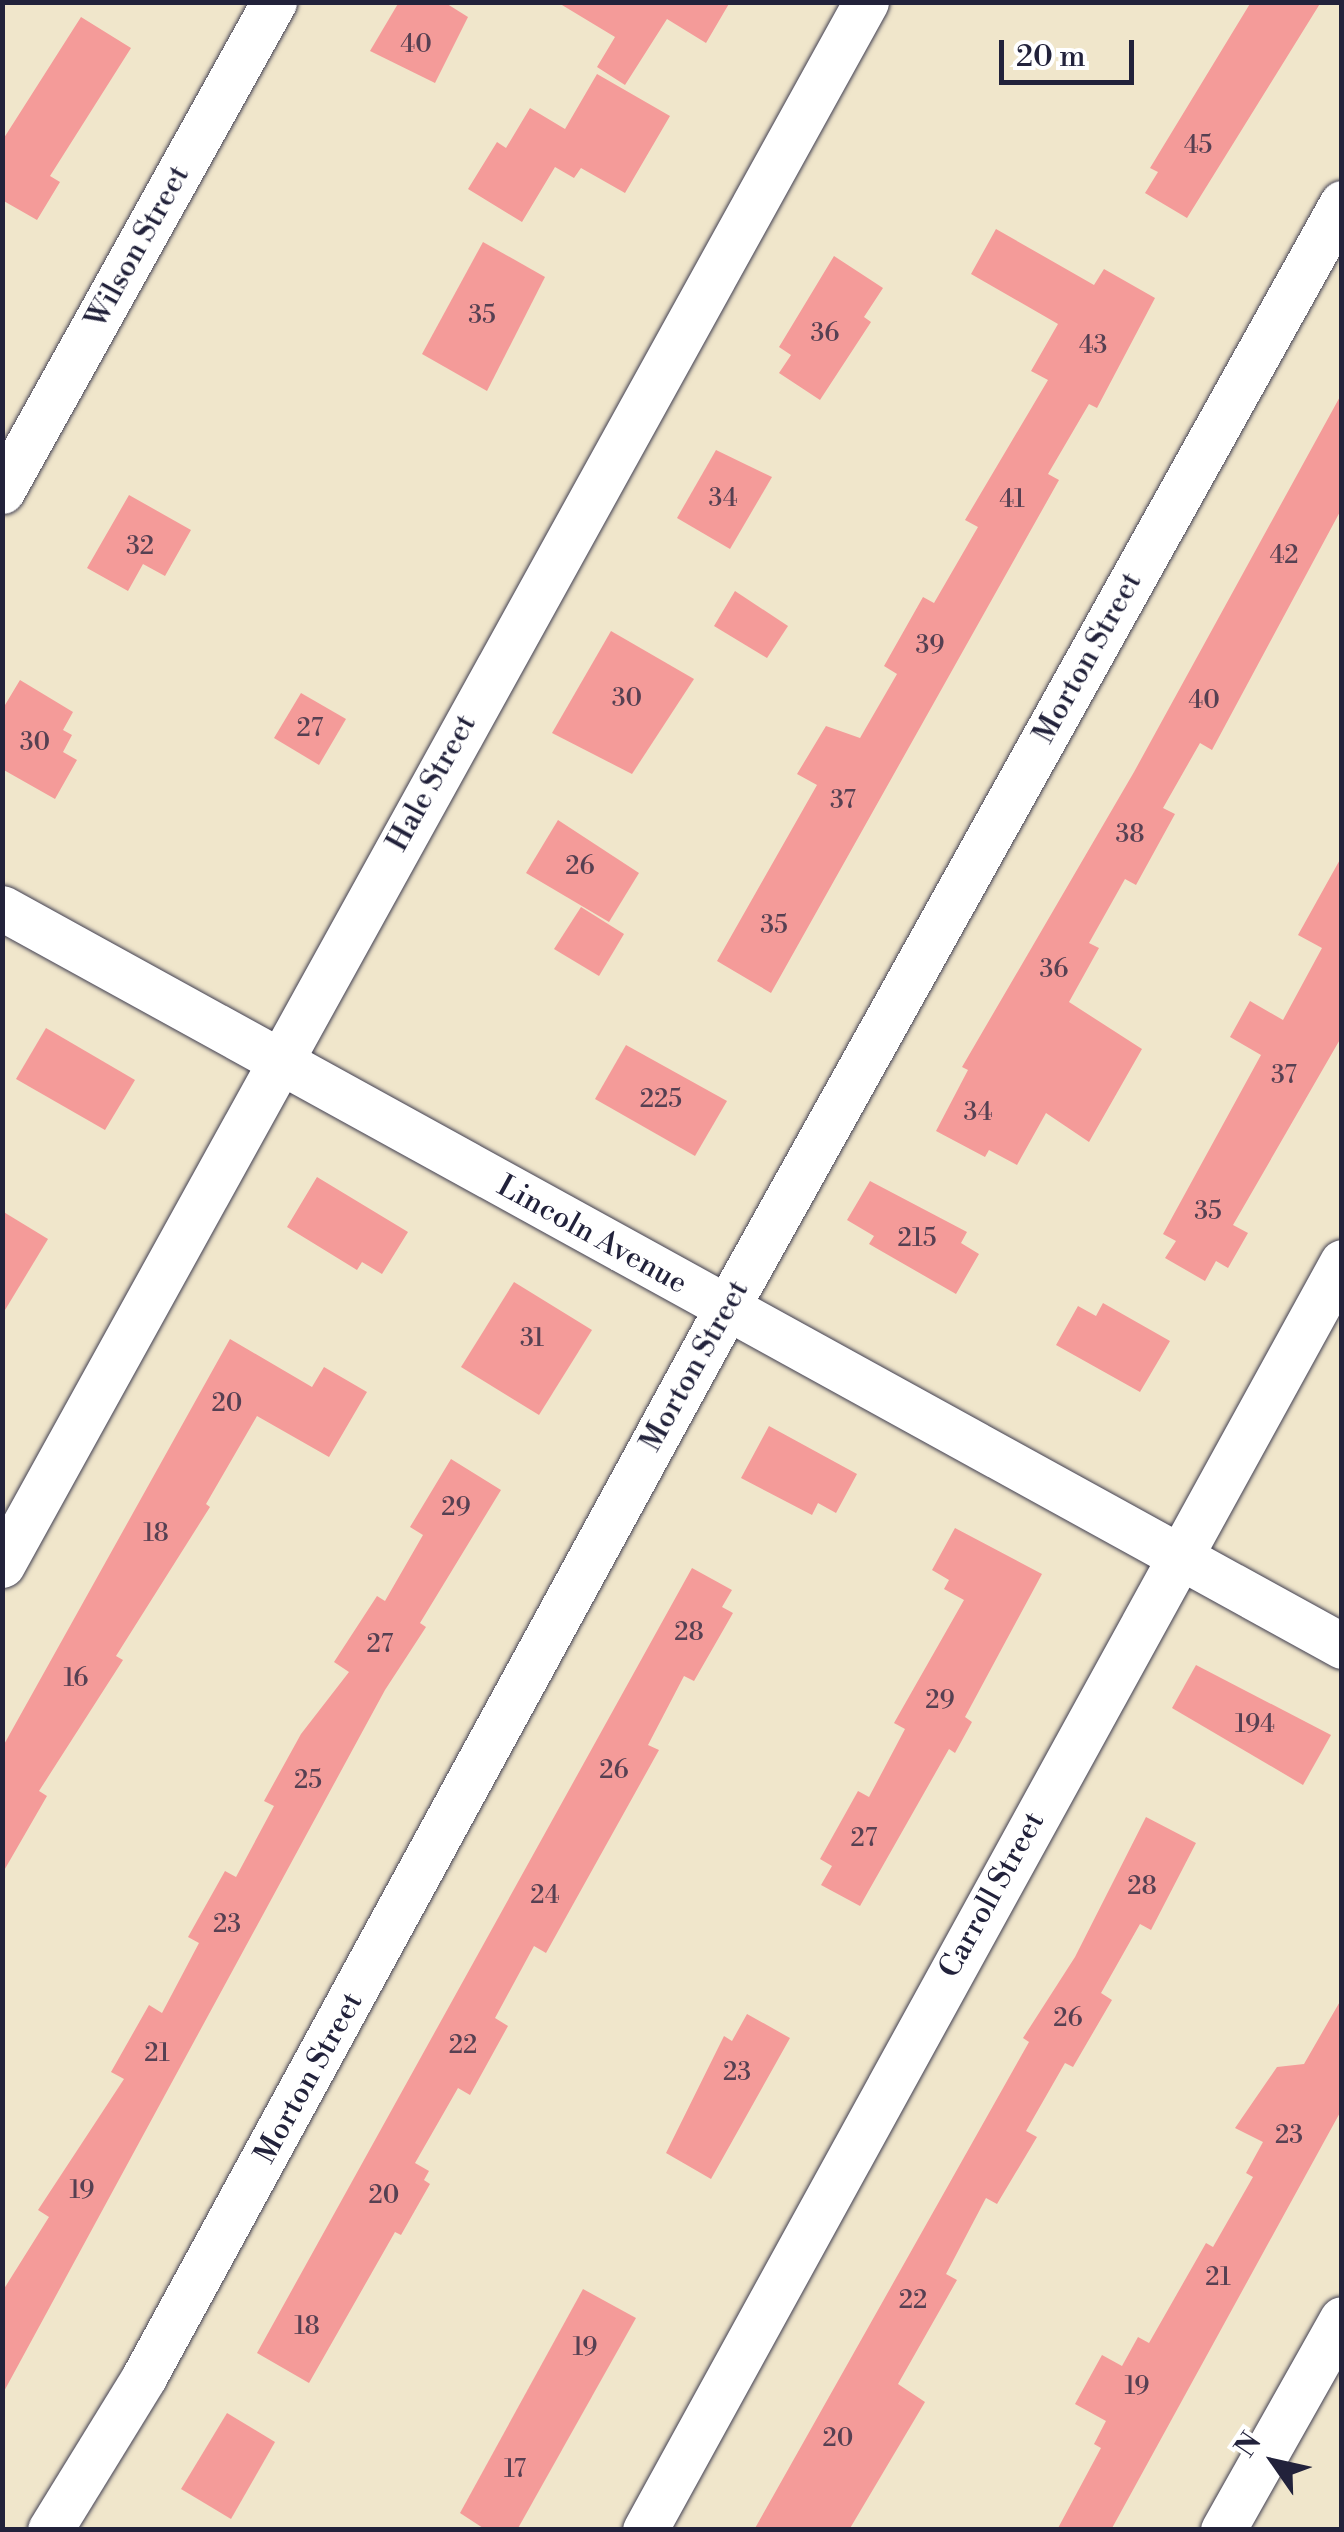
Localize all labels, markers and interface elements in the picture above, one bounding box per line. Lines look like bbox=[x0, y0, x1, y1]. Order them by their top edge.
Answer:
scale bar bbox=[1004, 20, 1139, 82]
house number: 40 bbox=[400, 30, 432, 60]
text: 20 m bbox=[1016, 38, 1085, 76]
house number: 45 bbox=[1184, 131, 1212, 161]
street label: Wilson Street bbox=[79, 159, 197, 335]
house number: 35 bbox=[468, 301, 496, 331]
house number: 36 bbox=[811, 319, 839, 349]
house number: 43 bbox=[1079, 331, 1107, 361]
house number: 34 bbox=[708, 484, 738, 514]
house number: 41 bbox=[999, 485, 1025, 515]
house number: 32 bbox=[126, 532, 154, 562]
house number: 42 bbox=[1269, 541, 1299, 571]
street label: Morton Street bbox=[1026, 566, 1150, 750]
house number: 39 bbox=[916, 631, 944, 661]
house number: 30 bbox=[612, 684, 642, 714]
house number: 40 bbox=[1188, 686, 1220, 716]
street label: Hale Street bbox=[380, 708, 484, 858]
house number: 27 bbox=[297, 714, 323, 744]
house number: 30 bbox=[20, 728, 50, 758]
house number: 37 bbox=[830, 786, 856, 816]
house number: 38 bbox=[1115, 820, 1145, 850]
house number: 26 bbox=[565, 852, 595, 882]
house number: 35 bbox=[760, 911, 788, 941]
house number: 36 bbox=[1040, 955, 1068, 985]
house number: 37 bbox=[1271, 1061, 1297, 1091]
house number: 225 bbox=[640, 1085, 682, 1115]
house number: 34 bbox=[963, 1098, 993, 1128]
street label: Lincoln Avenue bbox=[491, 1168, 693, 1302]
house number: 35 bbox=[1194, 1197, 1222, 1227]
house number: 215 bbox=[897, 1224, 937, 1254]
street label: Morton Street bbox=[633, 1274, 757, 1458]
house number: 31 bbox=[520, 1324, 544, 1354]
house number: 20 bbox=[212, 1389, 242, 1419]
house number: 29 bbox=[441, 1493, 471, 1523]
house number: 18 bbox=[143, 1519, 169, 1549]
house number: 28 bbox=[674, 1618, 704, 1648]
house number: 27 bbox=[367, 1630, 393, 1660]
house number: 16 bbox=[63, 1664, 89, 1694]
house number: 29 bbox=[925, 1686, 955, 1716]
house number: 194 bbox=[1235, 1710, 1275, 1740]
house number: 26 bbox=[599, 1756, 629, 1786]
house number: 25 bbox=[294, 1766, 322, 1796]
street label: Carroll Street bbox=[932, 1806, 1052, 1984]
house number: 27 bbox=[851, 1824, 877, 1854]
house number: 28 bbox=[1127, 1872, 1157, 1902]
house number: 24 bbox=[530, 1881, 560, 1911]
house number: 23 bbox=[213, 1910, 241, 1940]
street label: Morton Street bbox=[247, 1986, 371, 2170]
house number: 26 bbox=[1053, 2004, 1083, 2034]
house number: 22 bbox=[449, 2031, 477, 2061]
house number: 21 bbox=[144, 2039, 170, 2069]
house number: 23 bbox=[723, 2058, 751, 2088]
house number: 23 bbox=[1275, 2121, 1303, 2151]
house number: 19 bbox=[69, 2176, 95, 2206]
house number: 20 bbox=[369, 2181, 399, 2211]
house number: 21 bbox=[1205, 2263, 1231, 2293]
house number: 22 bbox=[899, 2286, 927, 2316]
house number: 18 bbox=[294, 2312, 320, 2342]
house number: 19 bbox=[572, 2333, 598, 2363]
house number: 19 bbox=[1124, 2372, 1150, 2402]
north arrow bbox=[1224, 2412, 1324, 2512]
house number: 20 bbox=[823, 2424, 853, 2454]
text: N bbox=[1228, 2426, 1269, 2464]
house number: 17 bbox=[504, 2455, 526, 2485]

